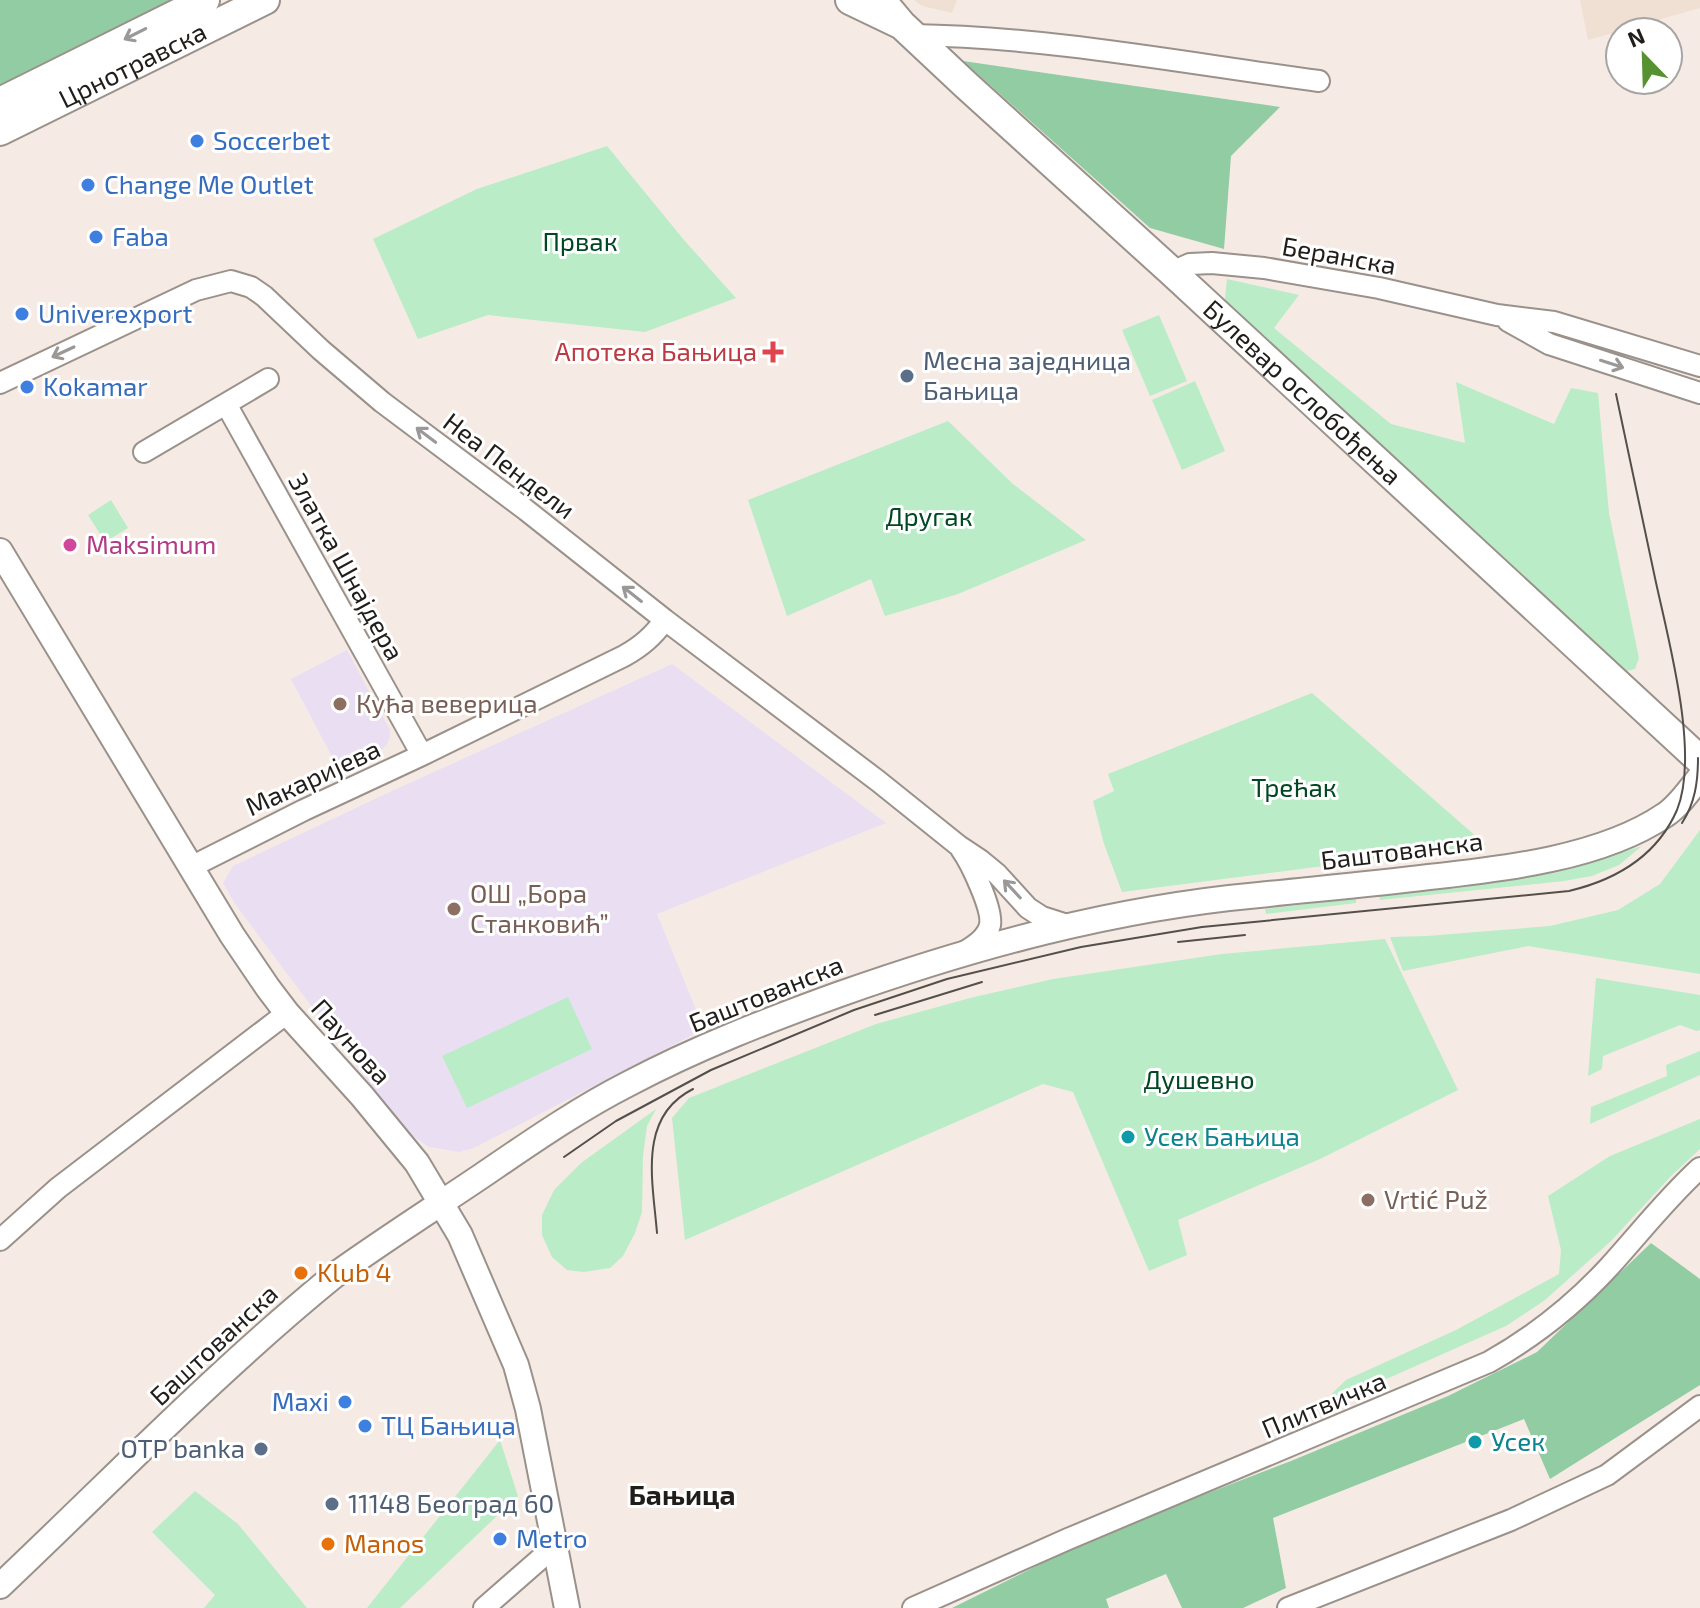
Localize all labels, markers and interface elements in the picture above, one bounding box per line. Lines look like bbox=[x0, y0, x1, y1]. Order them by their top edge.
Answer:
street label: Црнотравска bbox=[53, 15, 211, 114]
north arrow bbox=[1604, 16, 1684, 96]
text: N bbox=[1623, 22, 1648, 52]
one-way arrow bbox=[123, 27, 147, 43]
place label: Soccerbet bbox=[213, 124, 331, 155]
marker: Soccerbet bbox=[188, 132, 206, 150]
place label: Change Me Outlet bbox=[104, 168, 314, 199]
marker: Change Me Outlet bbox=[79, 176, 97, 194]
place label: Faba bbox=[112, 220, 169, 251]
park label: Првак bbox=[542, 225, 618, 256]
marker: Faba bbox=[87, 228, 105, 246]
street label: Беранска bbox=[1280, 229, 1399, 280]
street label: Булевар ослобођења bbox=[1198, 292, 1409, 490]
place label: Univerexport bbox=[38, 297, 193, 328]
marker: Univerexport bbox=[13, 305, 31, 323]
place label: Апотека Бањица bbox=[555, 335, 757, 366]
marker: Апотека Бањица bbox=[764, 343, 782, 361]
place label: Месна заједница Бањица bbox=[923, 344, 1131, 405]
one-way arrow bbox=[51, 345, 75, 360]
one-way arrow bbox=[1599, 358, 1624, 373]
marker: Месна заједница Бањица bbox=[898, 367, 916, 385]
place label: Kokamar bbox=[43, 370, 148, 401]
marker: Kokamar bbox=[18, 378, 36, 396]
street label: Неа Пендели bbox=[438, 405, 582, 524]
one-way arrow bbox=[416, 427, 437, 444]
street label: Златка Шнајдера bbox=[283, 467, 412, 665]
park label: Другак bbox=[885, 500, 973, 532]
place label: Maksimum bbox=[86, 528, 216, 559]
marker: Maksimum bbox=[61, 536, 79, 554]
one-way arrow bbox=[622, 586, 643, 603]
place label: Кућа веверица bbox=[356, 687, 537, 719]
marker: Кућа веверица bbox=[331, 695, 349, 713]
street label: Макаријева bbox=[240, 732, 385, 821]
park label: Трећак bbox=[1251, 771, 1337, 802]
street label: Баштованска bbox=[1319, 824, 1485, 875]
place label: ОШ „Бора Станковић” bbox=[470, 877, 609, 938]
one-way arrow bbox=[1002, 879, 1021, 899]
marker: ОШ „Бора Станковић” bbox=[445, 900, 463, 918]
street label: Баштованска bbox=[684, 948, 847, 1038]
street label: Паунова bbox=[305, 992, 399, 1091]
park label: Душевно bbox=[1144, 1063, 1255, 1095]
place label: Усек Бањица bbox=[1144, 1120, 1300, 1151]
marker: Усек Бањица bbox=[1119, 1128, 1137, 1146]
place label: Vrtić Puž bbox=[1384, 1183, 1488, 1214]
marker: Vrtić Puž bbox=[1359, 1191, 1377, 1209]
place label: Klub 4 bbox=[317, 1256, 392, 1287]
marker: Klub 4 bbox=[292, 1264, 310, 1282]
street label: Баштованска bbox=[143, 1277, 283, 1411]
street label: Плитвичка bbox=[1257, 1364, 1390, 1444]
place label: Maxi bbox=[272, 1385, 329, 1416]
marker: Maxi bbox=[336, 1393, 354, 1411]
place label: ТЦ Бањица bbox=[381, 1409, 516, 1440]
marker: ТЦ Бањица bbox=[356, 1417, 374, 1435]
place label: Усек bbox=[1491, 1425, 1545, 1456]
place label: OTP banka bbox=[121, 1432, 245, 1463]
marker: Усек bbox=[1466, 1433, 1484, 1451]
marker: OTP banka bbox=[252, 1440, 270, 1458]
district label: Бањица bbox=[628, 1477, 736, 1511]
place label: 11148 Београд 60 bbox=[348, 1487, 554, 1518]
marker: 11148 Београд 60 bbox=[323, 1495, 341, 1513]
place label: Metro bbox=[516, 1522, 588, 1553]
place label: Manos bbox=[344, 1527, 424, 1558]
marker: Metro bbox=[491, 1530, 509, 1548]
marker: Manos bbox=[319, 1535, 337, 1553]

